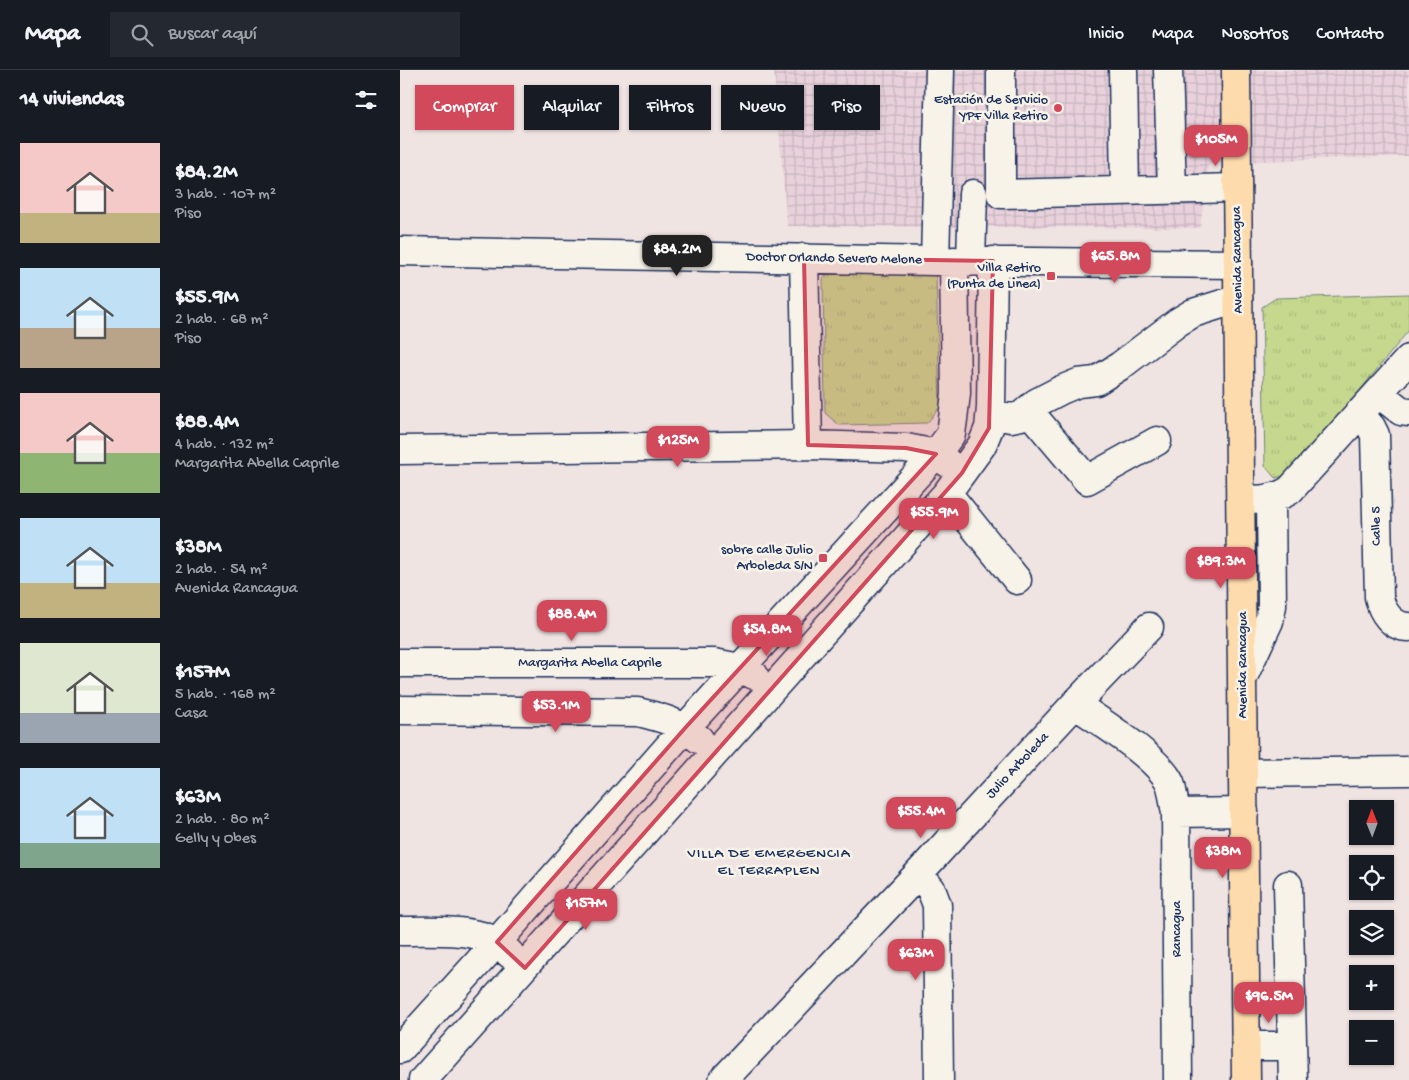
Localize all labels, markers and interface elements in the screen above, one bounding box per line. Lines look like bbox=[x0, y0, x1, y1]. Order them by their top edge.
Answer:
search box bbox=[110, 12, 460, 57]
text: Mapa bbox=[25, 20, 80, 49]
icon: search bbox=[128, 21, 156, 49]
text: Buscar aquí bbox=[168, 23, 257, 46]
text: Inicio bbox=[1088, 24, 1124, 45]
text: Mapa bbox=[1152, 24, 1193, 45]
text: Nosotros bbox=[1221, 24, 1288, 45]
text: Contacto bbox=[1316, 24, 1384, 45]
chip: Comprar bbox=[415, 85, 514, 130]
chip: Alquilar bbox=[524, 85, 619, 130]
chip: Filtros bbox=[629, 85, 711, 130]
chip: Nuevo bbox=[721, 85, 804, 130]
chip: Piso bbox=[814, 85, 880, 130]
icon: filters bbox=[352, 86, 380, 114]
text: 14 viviendas bbox=[20, 88, 124, 113]
place label: Estación de Servicio YPF Villa Retiro bbox=[934, 92, 1048, 125]
marker: Estación de Servicio YPF Villa Retiro bbox=[1052, 102, 1064, 114]
pin: $105M bbox=[1181, 124, 1251, 167]
text: $105M bbox=[1195, 131, 1237, 150]
text: $84.2M bbox=[175, 161, 237, 186]
icon: home bbox=[60, 163, 120, 223]
text: 3 hab. · 107 m² bbox=[175, 186, 276, 205]
text: Piso bbox=[175, 205, 202, 224]
street label: Avenida Rancagua bbox=[1229, 205, 1247, 314]
pin: $84.2M bbox=[636, 234, 718, 277]
text: $84.2M bbox=[653, 241, 701, 260]
pin: $65.8M bbox=[1074, 242, 1156, 284]
text: $65.8M bbox=[1091, 248, 1139, 267]
street label: Doctor Orlando Severo Melone bbox=[745, 249, 923, 269]
place label: Villa Retiro (Punta de Linea) bbox=[947, 260, 1041, 293]
marker: Villa Retiro (Punta de Linea) bbox=[1045, 270, 1057, 282]
text: $55.9M bbox=[175, 286, 238, 311]
icon: home bbox=[60, 288, 120, 348]
text: 2 hab. · 68 m² bbox=[175, 311, 269, 330]
text: Piso bbox=[175, 330, 202, 349]
text: $88.4M bbox=[175, 411, 239, 436]
icon: home bbox=[60, 413, 120, 473]
pin: $125M bbox=[643, 426, 713, 468]
text: $125M bbox=[657, 432, 699, 451]
text: 4 hab. · 132 m² bbox=[175, 436, 274, 455]
text: Margarita Abella Caprile bbox=[175, 455, 339, 474]
pin: $55.9M bbox=[893, 498, 975, 540]
text: $55.9M bbox=[910, 504, 958, 523]
street label: Calle 5 bbox=[1368, 506, 1386, 546]
text: $38M bbox=[175, 536, 221, 561]
icon: home bbox=[60, 538, 120, 598]
place label: sobre calle Julio Arboleda S/N bbox=[721, 542, 813, 575]
pin: $89.3M bbox=[1180, 546, 1262, 589]
marker: sobre calle Julio Arboleda S/N bbox=[817, 552, 829, 564]
text: $89.3M bbox=[1197, 553, 1245, 572]
text: 2 hab. · 54 m² bbox=[175, 561, 268, 580]
text: Avenida Rancagua bbox=[175, 580, 298, 599]
pin: $88.4M bbox=[531, 600, 613, 642]
text: $88.4M bbox=[548, 606, 596, 625]
street label: Avenida Rancagua bbox=[1235, 610, 1252, 719]
pin: $54.8M bbox=[726, 614, 808, 657]
text: $54.8M bbox=[743, 621, 791, 640]
street label: Margarita Abella Caprile bbox=[518, 655, 663, 672]
text: $157M bbox=[175, 661, 229, 686]
icon: home bbox=[60, 663, 120, 723]
text: 5 hab. · 168 m² bbox=[175, 686, 276, 705]
pin: $53.1M bbox=[515, 690, 597, 733]
text: $53.1M bbox=[533, 697, 579, 716]
text: Casa bbox=[175, 705, 207, 724]
street label: Julio Arboleda bbox=[983, 728, 1054, 803]
text: $63M bbox=[175, 786, 221, 811]
icon: home bbox=[60, 788, 120, 848]
pin: $55.4M bbox=[880, 796, 962, 839]
north arrow bbox=[1349, 800, 1394, 845]
map controls bbox=[1349, 800, 1394, 1065]
text: $55.4M bbox=[897, 803, 945, 822]
text: 2 hab. · 80 m² bbox=[175, 811, 270, 830]
text: Gelly y Obes bbox=[175, 830, 256, 849]
pin: $38M bbox=[1193, 836, 1253, 879]
text: $38M bbox=[1205, 843, 1241, 862]
district label: VILLA DE EMERGENCIA EL TERRAPLEN bbox=[686, 845, 851, 880]
button: locate bbox=[1349, 855, 1394, 900]
pin: $157M bbox=[551, 888, 621, 931]
text: $157M bbox=[565, 895, 607, 914]
street label: Rancagua bbox=[1169, 899, 1186, 957]
button: layers bbox=[1349, 910, 1394, 955]
pin: $63M bbox=[886, 938, 946, 981]
text: $63M bbox=[899, 945, 933, 964]
button: + bbox=[1349, 965, 1394, 1010]
pin: $96.5M bbox=[1228, 982, 1310, 1024]
text: $96.5M bbox=[1245, 988, 1293, 1007]
button: − bbox=[1349, 1020, 1394, 1065]

